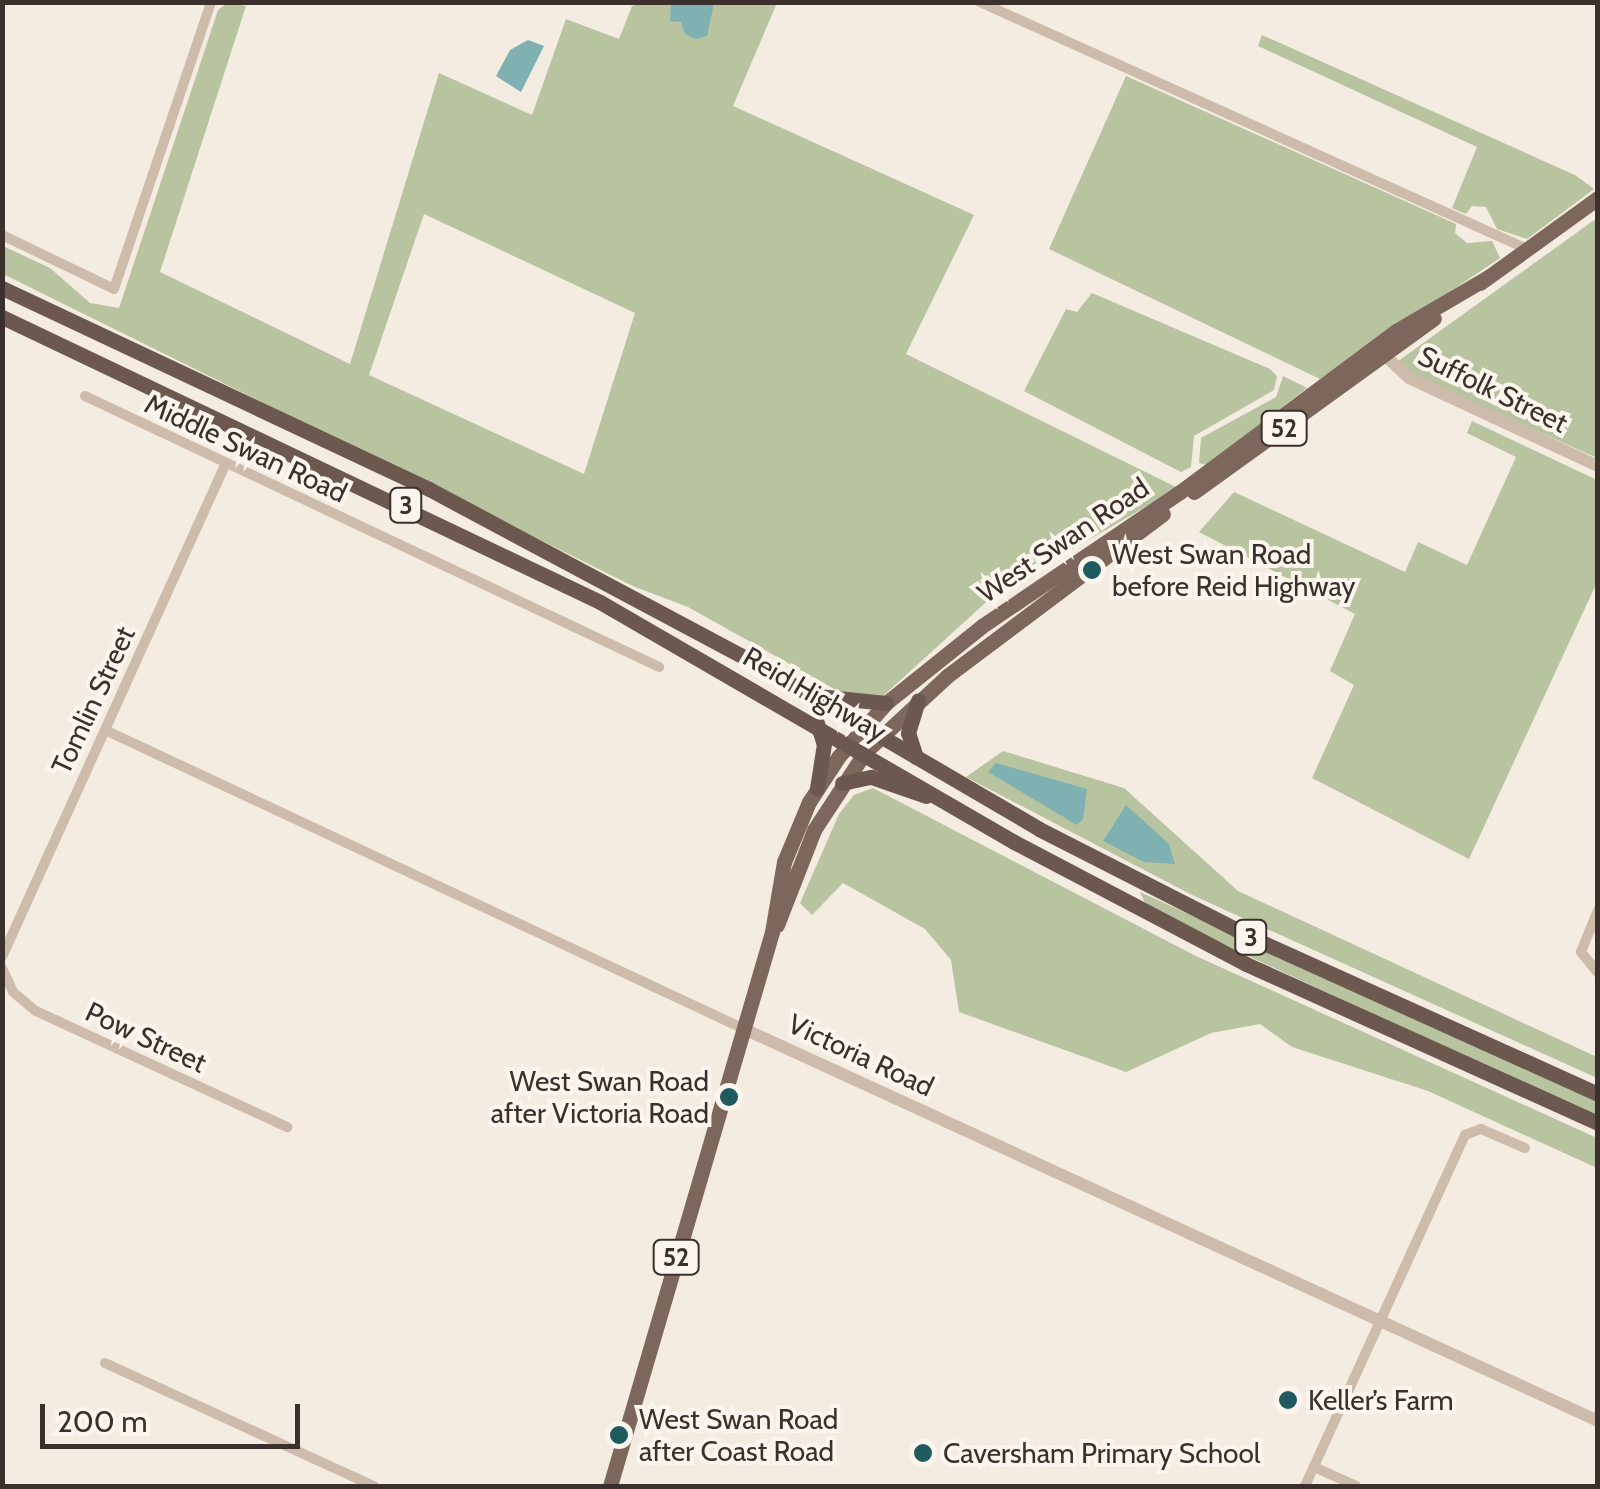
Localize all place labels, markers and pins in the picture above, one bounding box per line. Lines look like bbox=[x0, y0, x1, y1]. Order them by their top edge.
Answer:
place label: West Swan Road before Reid Highway bbox=[1112, 537, 1355, 603]
marker: West Swan Road before Reid Highway bbox=[1081, 559, 1103, 581]
place label: West Swan Road after Victoria Road bbox=[491, 1064, 709, 1130]
marker: West Swan Road after Victoria Road bbox=[718, 1086, 740, 1108]
place label: Keller’s Farm bbox=[1308, 1383, 1454, 1417]
marker: Keller’s Farm bbox=[1277, 1389, 1299, 1411]
place label: West Swan Road after Coast Road bbox=[639, 1402, 838, 1468]
marker: West Swan Road after Coast Road bbox=[608, 1424, 630, 1446]
place label: Caversham Primary School bbox=[943, 1436, 1260, 1470]
marker: Caversham Primary School bbox=[912, 1442, 934, 1464]

